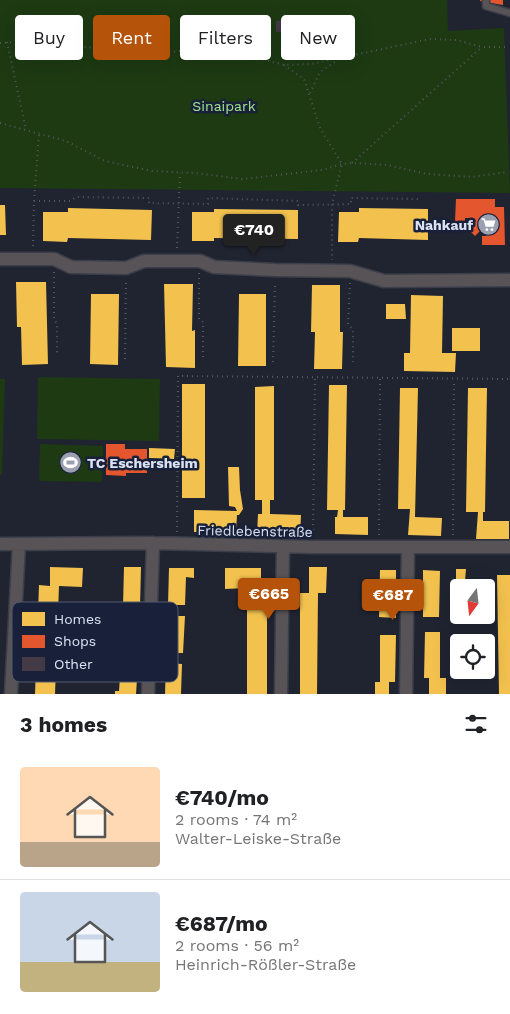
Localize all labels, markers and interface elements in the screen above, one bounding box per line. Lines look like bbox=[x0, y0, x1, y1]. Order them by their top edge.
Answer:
chip: Buy bbox=[15, 15, 83, 60]
chip: Rent bbox=[93, 15, 170, 60]
chip: Filters bbox=[180, 15, 271, 60]
chip: New bbox=[281, 15, 355, 60]
park label: Sinaipark bbox=[192, 98, 256, 114]
supermarket icon: Nahkauf bbox=[477, 213, 501, 237]
pin: €740 bbox=[224, 214, 284, 256]
place label: Nahkauf bbox=[415, 217, 473, 233]
text: €740 bbox=[234, 220, 274, 239]
sports icon: TC Eschersheim bbox=[59, 451, 83, 475]
place label: TC Eschersheim bbox=[87, 455, 198, 471]
street label: Friedlebenstraße bbox=[197, 522, 313, 540]
pin: €665 bbox=[239, 578, 299, 620]
pin: €687 bbox=[363, 578, 423, 621]
north arrow bbox=[450, 579, 495, 624]
map controls bbox=[450, 579, 495, 679]
text: €665 bbox=[249, 584, 289, 603]
text: €687 bbox=[373, 585, 413, 604]
legend bbox=[12, 602, 178, 682]
text: Homes bbox=[54, 611, 101, 627]
text: Shops bbox=[54, 633, 96, 649]
button: locate bbox=[450, 634, 495, 679]
text: Other bbox=[54, 656, 93, 672]
icon: filters bbox=[462, 710, 490, 738]
text: 3 homes bbox=[20, 712, 107, 737]
text: €740/mo bbox=[175, 785, 269, 810]
icon: home bbox=[60, 787, 120, 847]
text: 2 rooms · 74 m² bbox=[175, 810, 297, 829]
text: Walter-Leiske-Straße bbox=[175, 829, 341, 848]
text: €687/mo bbox=[175, 911, 268, 936]
icon: home bbox=[60, 912, 120, 972]
text: 2 rooms · 56 m² bbox=[175, 936, 299, 955]
text: Heinrich-Rößler-Straße bbox=[175, 955, 356, 974]

